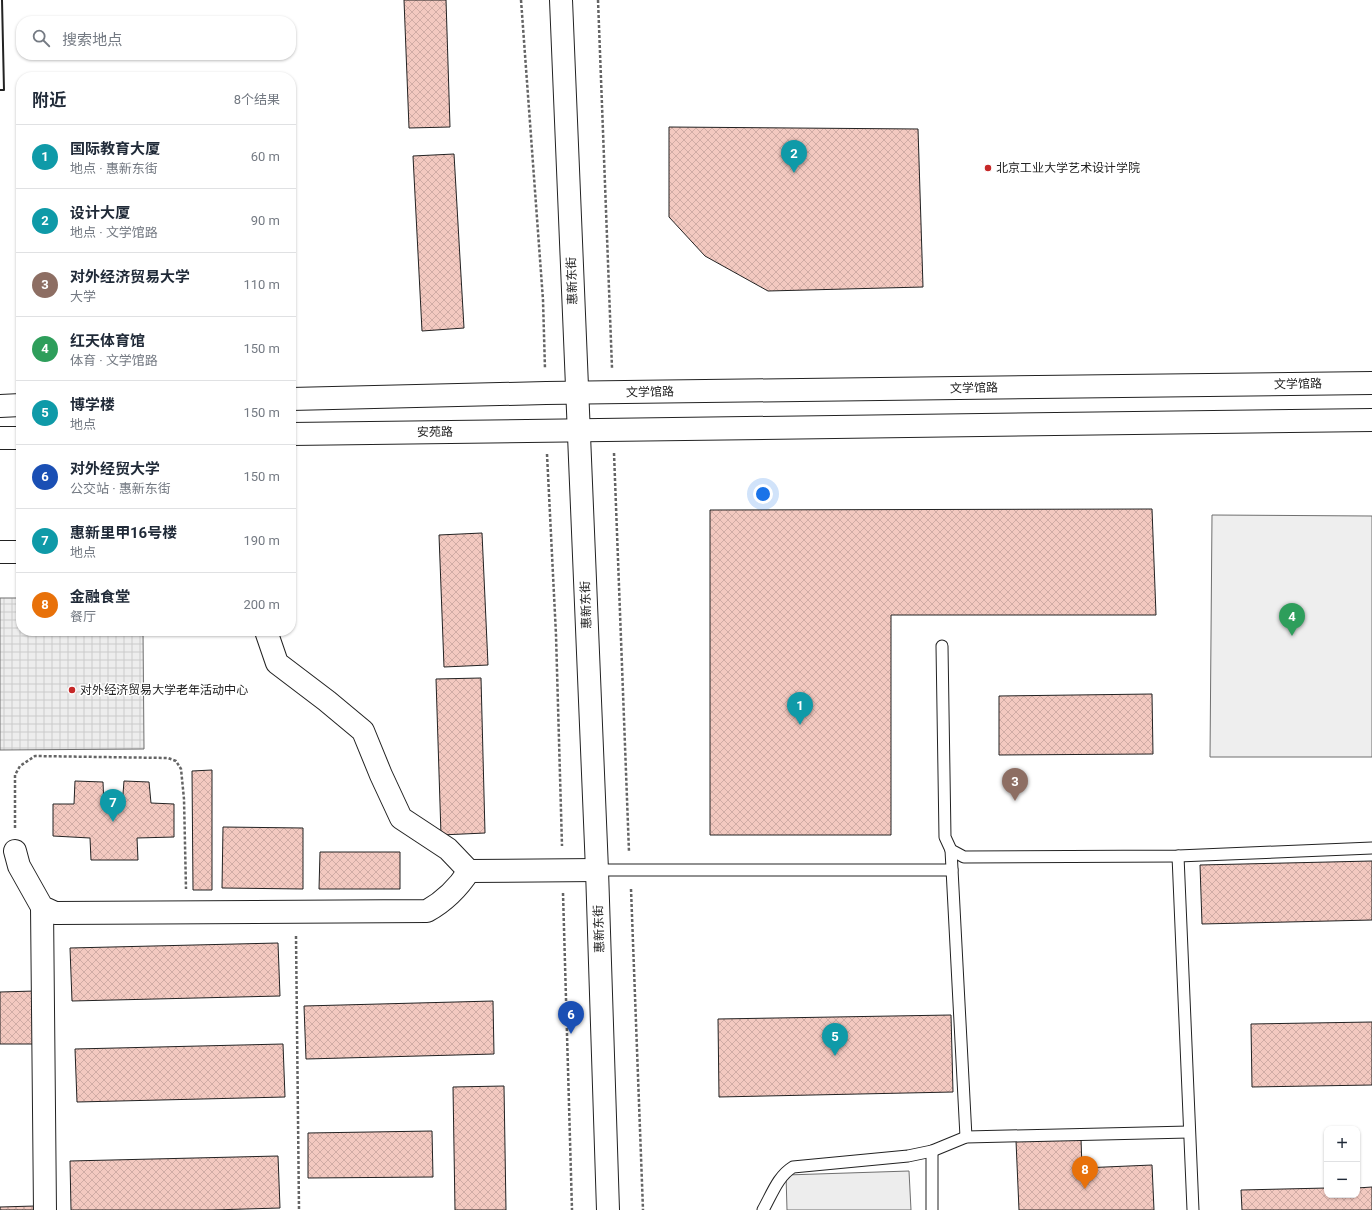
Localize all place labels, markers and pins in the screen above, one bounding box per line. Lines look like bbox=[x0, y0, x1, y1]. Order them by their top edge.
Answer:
pin: 2 bbox=[781, 140, 807, 173]
place label: 北京工业大学艺术设计学院 bbox=[996, 161, 1140, 175]
marker: 北京工业大学艺术设计学院 bbox=[983, 163, 993, 173]
pin: 4 bbox=[1279, 603, 1305, 636]
place label: 对外经济贸易大学老年活动中心 bbox=[80, 683, 248, 697]
marker: 对外经济贸易大学老年活动中心 bbox=[67, 685, 77, 695]
pin: 1 bbox=[787, 692, 813, 725]
pin: 3 bbox=[1002, 768, 1028, 801]
pin: 7 bbox=[100, 789, 126, 822]
pin: 6 bbox=[558, 1001, 584, 1034]
pin: 5 bbox=[822, 1023, 848, 1056]
pin: 8 bbox=[1072, 1156, 1098, 1189]

